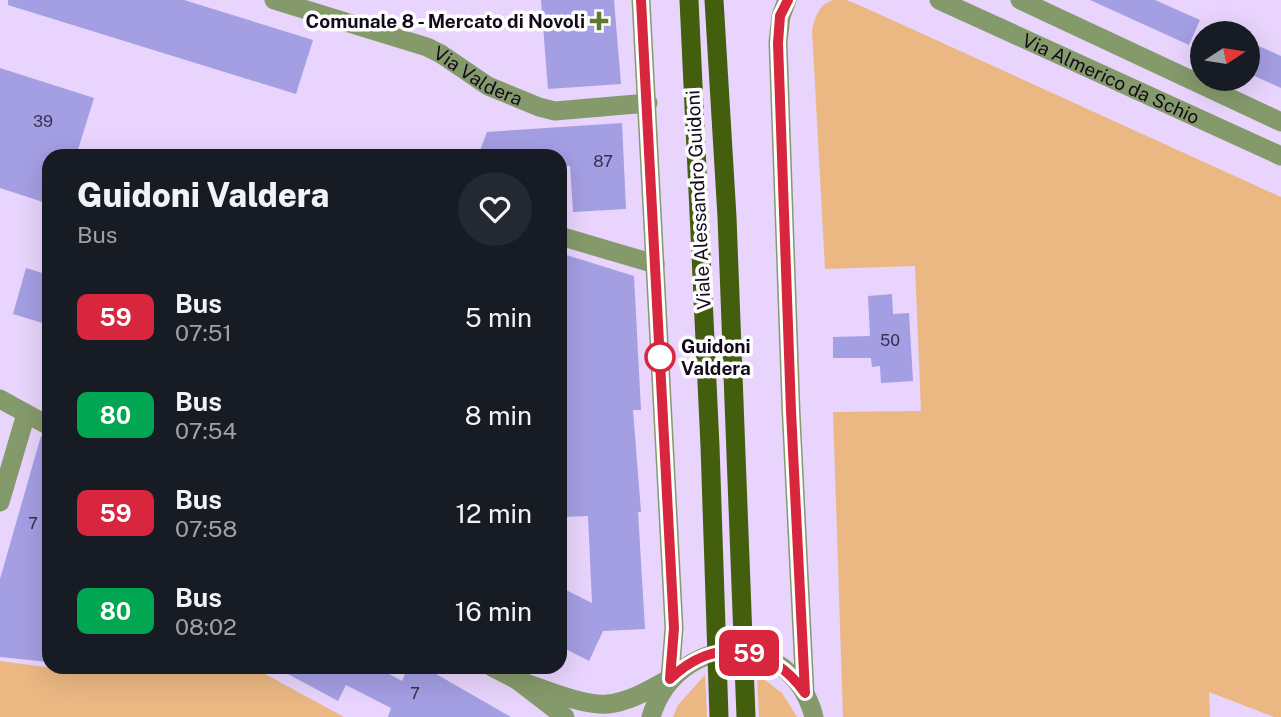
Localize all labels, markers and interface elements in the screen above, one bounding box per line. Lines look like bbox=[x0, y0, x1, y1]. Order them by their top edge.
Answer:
place label: Comunale 8 - Mercato di Novoli bbox=[306, 10, 585, 32]
marker: Comunale 8 - Mercato di Novoli bbox=[591, 13, 607, 29]
north arrow bbox=[1190, 21, 1260, 91]
map controls bbox=[1190, 21, 1260, 91]
street label: Via Almerico da Schio bbox=[1019, 29, 1203, 128]
street label: Via Valdera bbox=[430, 41, 526, 110]
street label: Viale Alessandro Guidoni bbox=[681, 89, 715, 311]
house number: 39 bbox=[33, 112, 53, 131]
house number: 87 bbox=[593, 152, 613, 171]
button: heart bbox=[458, 172, 532, 246]
text: Guidoni Valdera bbox=[77, 176, 329, 214]
text: Bus bbox=[77, 221, 117, 248]
text: Bus bbox=[175, 288, 222, 319]
text: 5 min bbox=[465, 302, 532, 333]
text: 59 bbox=[99, 303, 132, 331]
text: 07:51 bbox=[175, 319, 232, 346]
house number: 50 bbox=[880, 331, 900, 350]
place label: Guidoni Valdera bbox=[681, 335, 751, 379]
marker: Guidoni Valdera bbox=[645, 342, 675, 372]
text: Bus bbox=[175, 386, 222, 417]
text: 8 min bbox=[465, 400, 532, 431]
text: 80 bbox=[100, 401, 131, 429]
text: 07:54 bbox=[175, 417, 237, 444]
text: Bus bbox=[175, 484, 222, 515]
text: 12 min bbox=[456, 498, 532, 529]
text: 59 bbox=[99, 499, 132, 527]
house number: 7 bbox=[28, 514, 38, 533]
text: 07:58 bbox=[175, 515, 237, 542]
text: Bus bbox=[175, 582, 222, 613]
text: 16 min bbox=[455, 596, 532, 627]
text: 80 bbox=[100, 597, 131, 625]
text: 08:02 bbox=[175, 613, 237, 640]
line badge: 59 bbox=[718, 630, 780, 676]
text: 59 bbox=[733, 639, 765, 667]
house number: 7 bbox=[410, 684, 420, 703]

